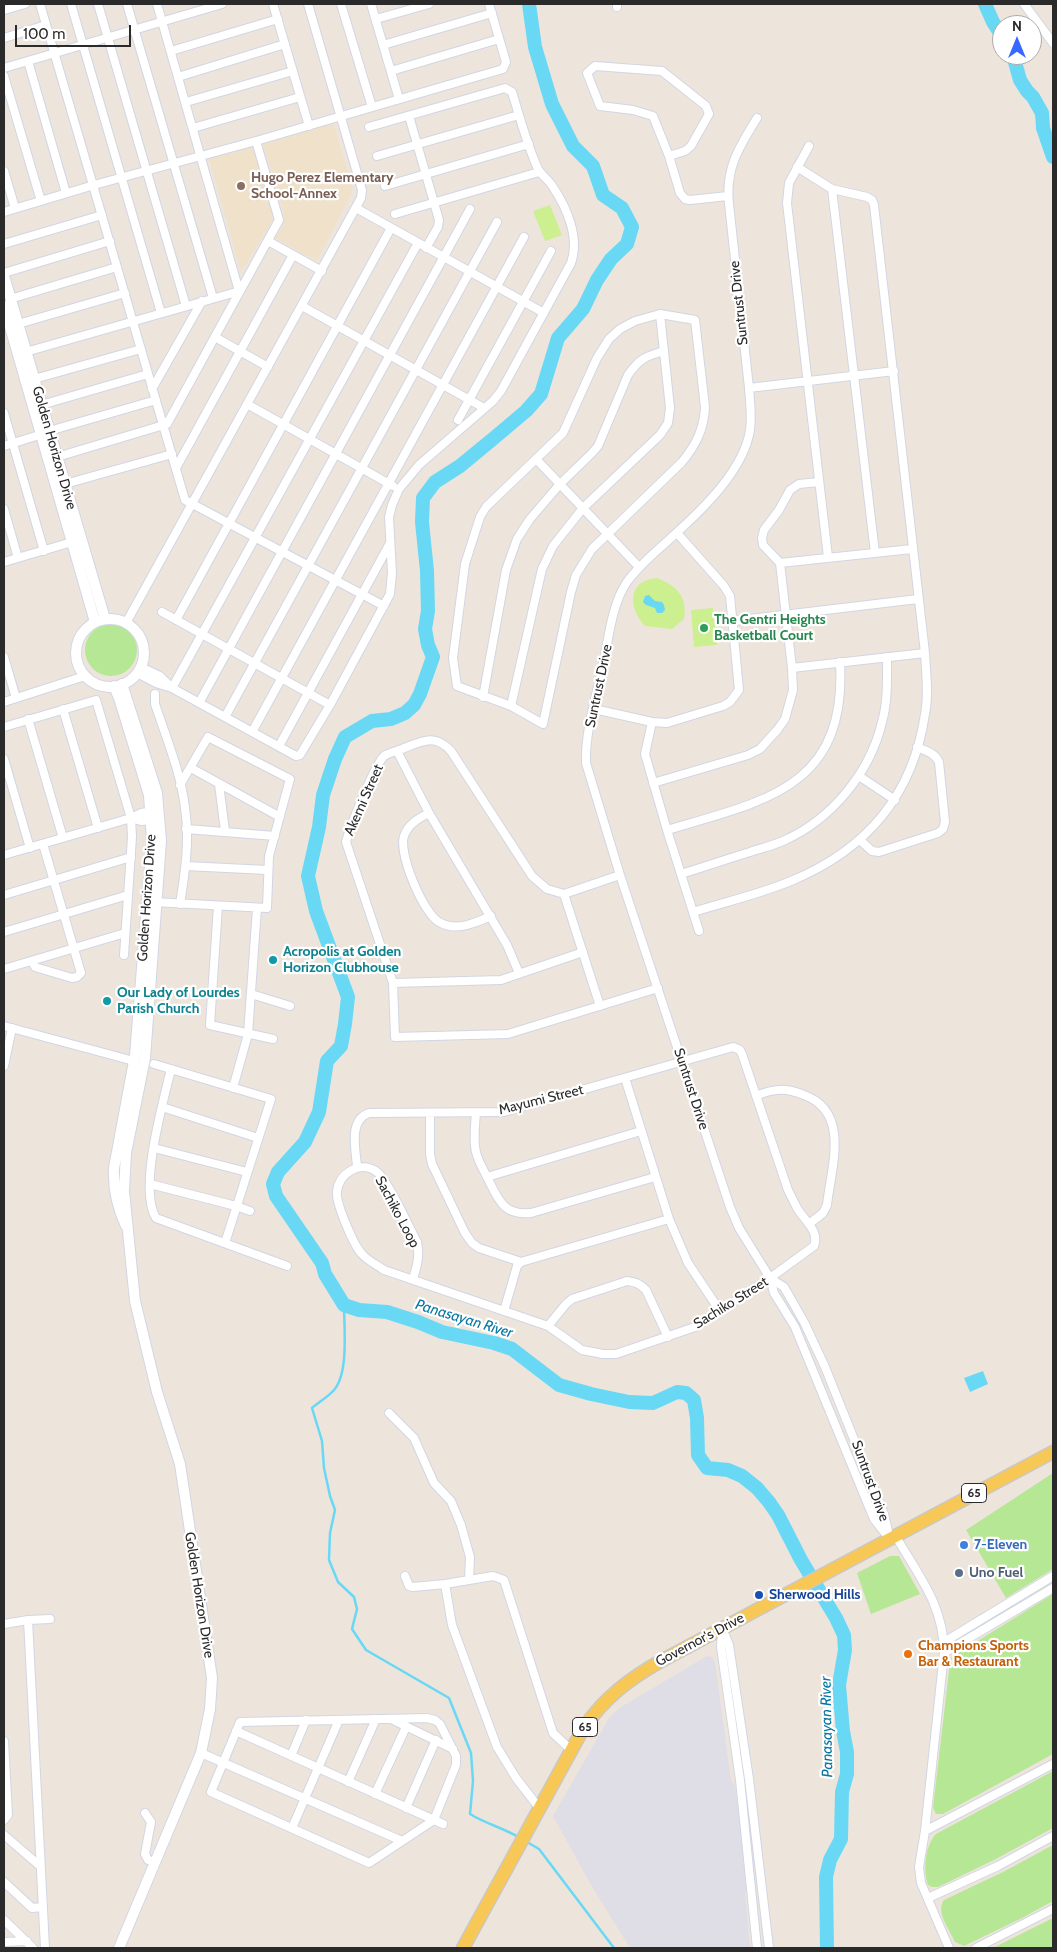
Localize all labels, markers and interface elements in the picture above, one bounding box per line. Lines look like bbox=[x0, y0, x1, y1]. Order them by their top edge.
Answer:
scale bar bbox=[18, 15, 134, 47]
north arrow bbox=[992, 15, 1042, 65]
text: N bbox=[1012, 17, 1022, 35]
text: 100 m bbox=[23, 25, 65, 43]
place label: Hugo Perez Elementary School-Annex bbox=[251, 170, 393, 202]
marker: Hugo Perez Elementary School-Annex bbox=[235, 180, 247, 192]
street label: Suntrust Drive bbox=[726, 260, 752, 346]
street label: Golden Horizon Drive bbox=[28, 384, 80, 512]
place label: The Gentri Heights Basketball Court bbox=[714, 612, 826, 644]
marker: The Gentri Heights Basketball Court bbox=[698, 622, 710, 634]
street label: Suntrust Drive bbox=[582, 643, 616, 729]
street label: Akemi Street bbox=[341, 762, 387, 838]
street label: Golden Horizon Drive bbox=[134, 834, 160, 962]
place label: Acropolis at Golden Horizon Clubhouse bbox=[283, 944, 401, 976]
marker: Acropolis at Golden Horizon Clubhouse bbox=[267, 954, 279, 966]
place label: Our Lady of Lourdes Parish Church bbox=[117, 985, 240, 1018]
marker: Our Lady of Lourdes Parish Church bbox=[101, 995, 113, 1007]
street label: Suntrust Drive bbox=[670, 1046, 712, 1132]
street label: Mayumi Street bbox=[497, 1081, 585, 1119]
street label: Sachiko Loop bbox=[371, 1173, 423, 1251]
street label: Sachiko Street bbox=[691, 1273, 771, 1333]
water label: Panasayan River bbox=[413, 1296, 515, 1342]
street label: Suntrust Drive bbox=[848, 1438, 892, 1524]
road number: 65 bbox=[962, 1484, 986, 1502]
street label: Golden Horizon Drive bbox=[181, 1531, 217, 1659]
place label: 7-Eleven bbox=[974, 1537, 1027, 1553]
marker: 7-Eleven bbox=[958, 1539, 970, 1551]
place label: Uno Fuel bbox=[969, 1565, 1023, 1581]
marker: Uno Fuel bbox=[953, 1567, 965, 1579]
place label: Sherwood Hills bbox=[769, 1587, 861, 1603]
marker: Sherwood Hills bbox=[753, 1589, 765, 1601]
street label: Governor's Drive bbox=[653, 1610, 747, 1670]
place label: Champions Sports Bar & Restaurant bbox=[918, 1638, 1029, 1670]
marker: Champions Sports Bar & Restaurant bbox=[902, 1648, 914, 1660]
water label: Panasayan River bbox=[817, 1676, 837, 1778]
road number: 65 bbox=[572, 1718, 598, 1736]

